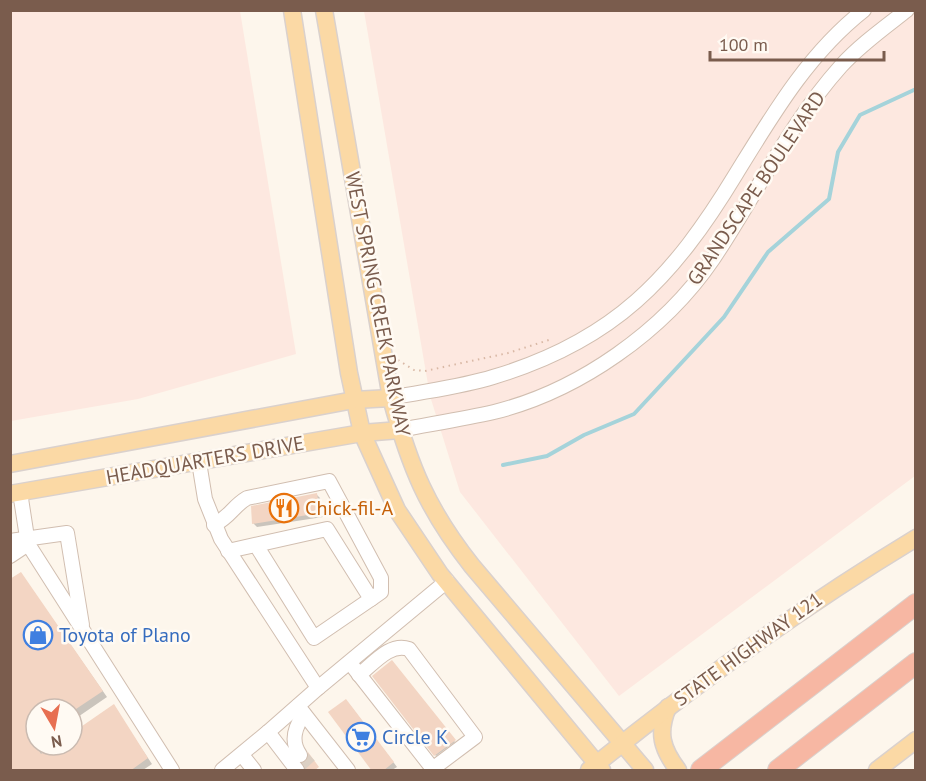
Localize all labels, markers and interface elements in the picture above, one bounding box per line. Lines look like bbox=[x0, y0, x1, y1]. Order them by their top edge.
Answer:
scale bar bbox=[710, 24, 884, 62]
text: 100 m bbox=[719, 33, 768, 56]
street label: GRANDSCAPE BOULEVARD bbox=[681, 86, 831, 290]
street label: WEST SPRING CREEK PARKWAY bbox=[340, 169, 417, 439]
street label: HEADQUARTERS DRIVE bbox=[104, 430, 306, 490]
restaurant icon: Chick-fil-A bbox=[268, 492, 300, 524]
place label: Chick-fil-A bbox=[305, 495, 393, 521]
street label: STATE HIGHWAY 121 bbox=[668, 586, 828, 712]
shop icon: Toyota of Plano bbox=[22, 619, 54, 651]
place label: Toyota of Plano bbox=[59, 622, 191, 648]
north arrow bbox=[24, 697, 84, 757]
supermarket icon: Circle K bbox=[345, 721, 377, 753]
place label: Circle K bbox=[382, 724, 448, 750]
text: N bbox=[50, 731, 64, 753]

